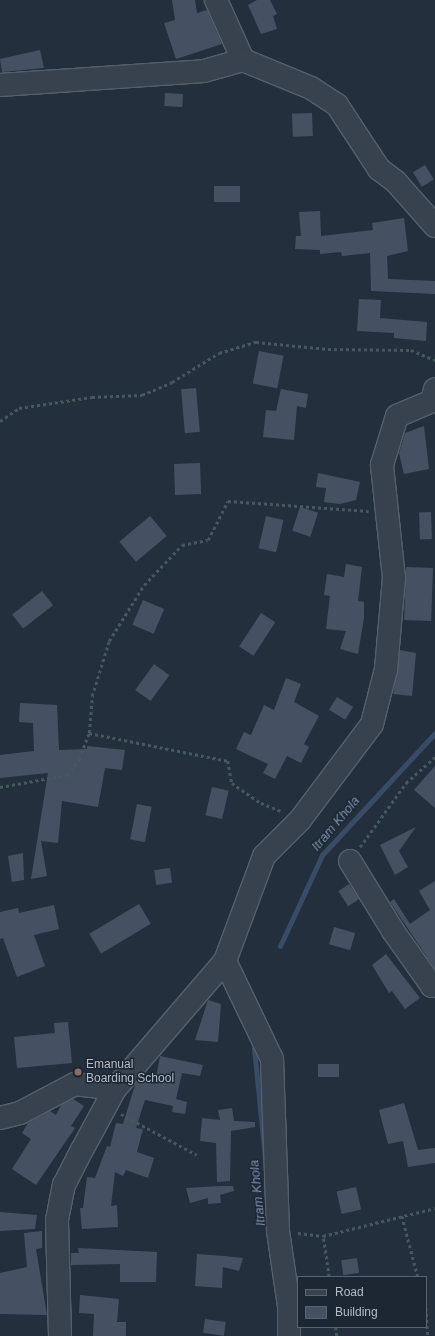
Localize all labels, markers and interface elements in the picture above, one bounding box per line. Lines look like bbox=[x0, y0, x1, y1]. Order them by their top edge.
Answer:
water label: Itram Khola bbox=[309, 794, 363, 854]
place label: Emanual Boarding School bbox=[86, 1058, 174, 1086]
marker: Emanual Boarding School bbox=[73, 1067, 83, 1077]
water label: Itram Khola bbox=[247, 1159, 269, 1227]
legend bbox=[297, 1276, 427, 1328]
text: Road bbox=[335, 1285, 364, 1299]
text: Building bbox=[335, 1305, 378, 1319]

